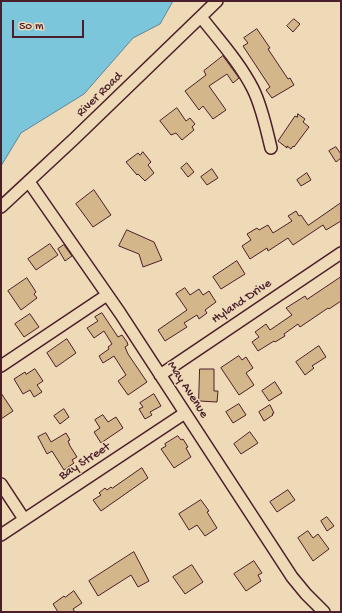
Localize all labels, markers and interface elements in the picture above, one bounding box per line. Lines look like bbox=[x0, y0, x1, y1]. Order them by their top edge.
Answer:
scale bar bbox=[14, 12, 86, 38]
text: 50 m bbox=[19, 20, 44, 34]
street label: River Road bbox=[74, 69, 126, 121]
street label: Hyland Drive bbox=[209, 276, 275, 328]
street label: May Avenue bbox=[163, 359, 211, 421]
street label: Bay Street bbox=[56, 440, 114, 484]

